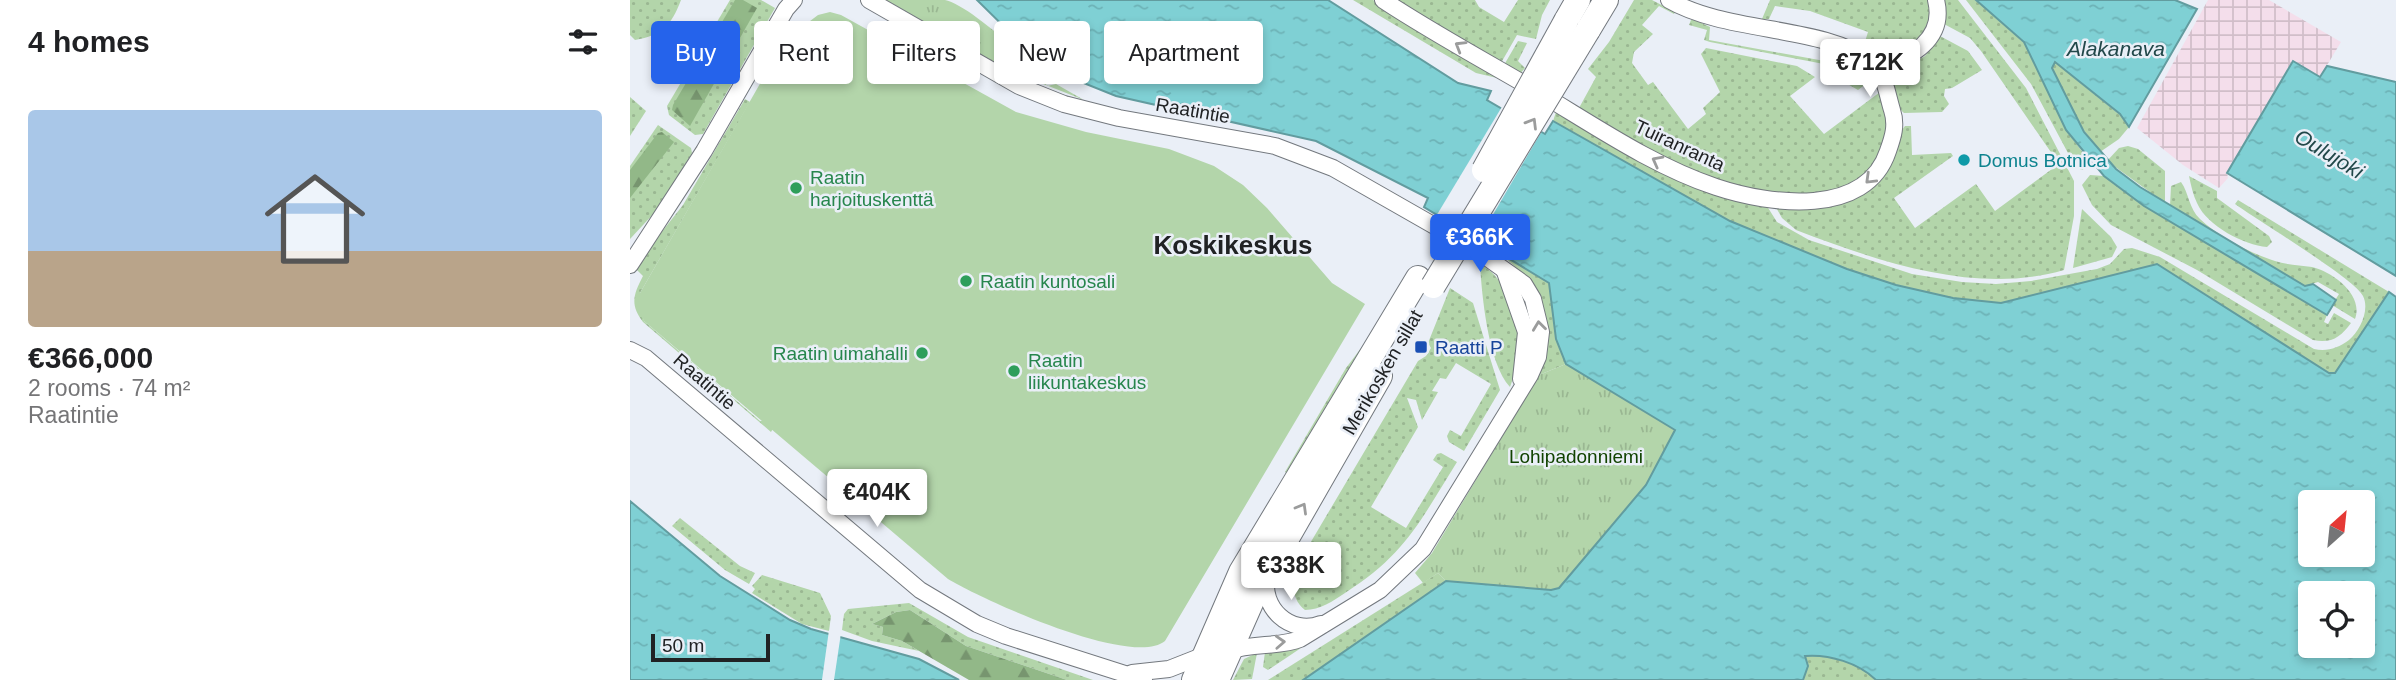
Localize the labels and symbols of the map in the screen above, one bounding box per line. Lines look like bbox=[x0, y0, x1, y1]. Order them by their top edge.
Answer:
water label: Alakanava bbox=[2065, 37, 2165, 60]
pin: €712K bbox=[1821, 40, 1919, 99]
one-way arrow bbox=[1455, 41, 1468, 54]
street label: Raatintie bbox=[1154, 94, 1232, 127]
street label: Tuiranranta bbox=[1632, 116, 1728, 176]
one-way arrow bbox=[1523, 118, 1536, 131]
water label: Oulujoki bbox=[2291, 124, 2369, 184]
place label: Domus Botnica bbox=[1978, 150, 2107, 171]
marker: Domus Botnica bbox=[1956, 152, 1972, 168]
one-way arrow bbox=[1651, 155, 1664, 169]
place label: Raatin harjoituskenttä bbox=[810, 167, 934, 210]
one-way arrow bbox=[1866, 170, 1879, 183]
marker: Raatin harjoituskenttä bbox=[788, 180, 804, 196]
pin: €366K bbox=[1431, 215, 1529, 274]
district label: Koskikeskus bbox=[1154, 230, 1312, 260]
place label: Raatin kuntosali bbox=[980, 271, 1115, 292]
marker: Raatin kuntosali bbox=[958, 273, 974, 289]
street label: Merikosken sillat bbox=[1338, 306, 1427, 438]
one-way arrow bbox=[1532, 320, 1547, 332]
place label: Raatti P bbox=[1435, 337, 1503, 358]
marker: Raatti P bbox=[1413, 339, 1429, 355]
place label: Raatin uimahalli bbox=[773, 343, 908, 364]
marker: Raatin uimahalli bbox=[914, 345, 930, 361]
street label: Raatintie bbox=[669, 349, 740, 414]
place label: Raatin liikuntakeskus bbox=[1028, 350, 1146, 393]
marker: Raatin liikuntakeskus bbox=[1006, 363, 1022, 379]
park label: Lohipadonniemi bbox=[1509, 446, 1643, 467]
pin: €404K bbox=[828, 470, 926, 529]
north arrow bbox=[2298, 490, 2375, 567]
one-way arrow bbox=[1294, 503, 1307, 516]
pin: €338K bbox=[1242, 542, 1340, 602]
scale bar bbox=[651, 631, 770, 663]
one-way arrow bbox=[1275, 635, 1286, 650]

